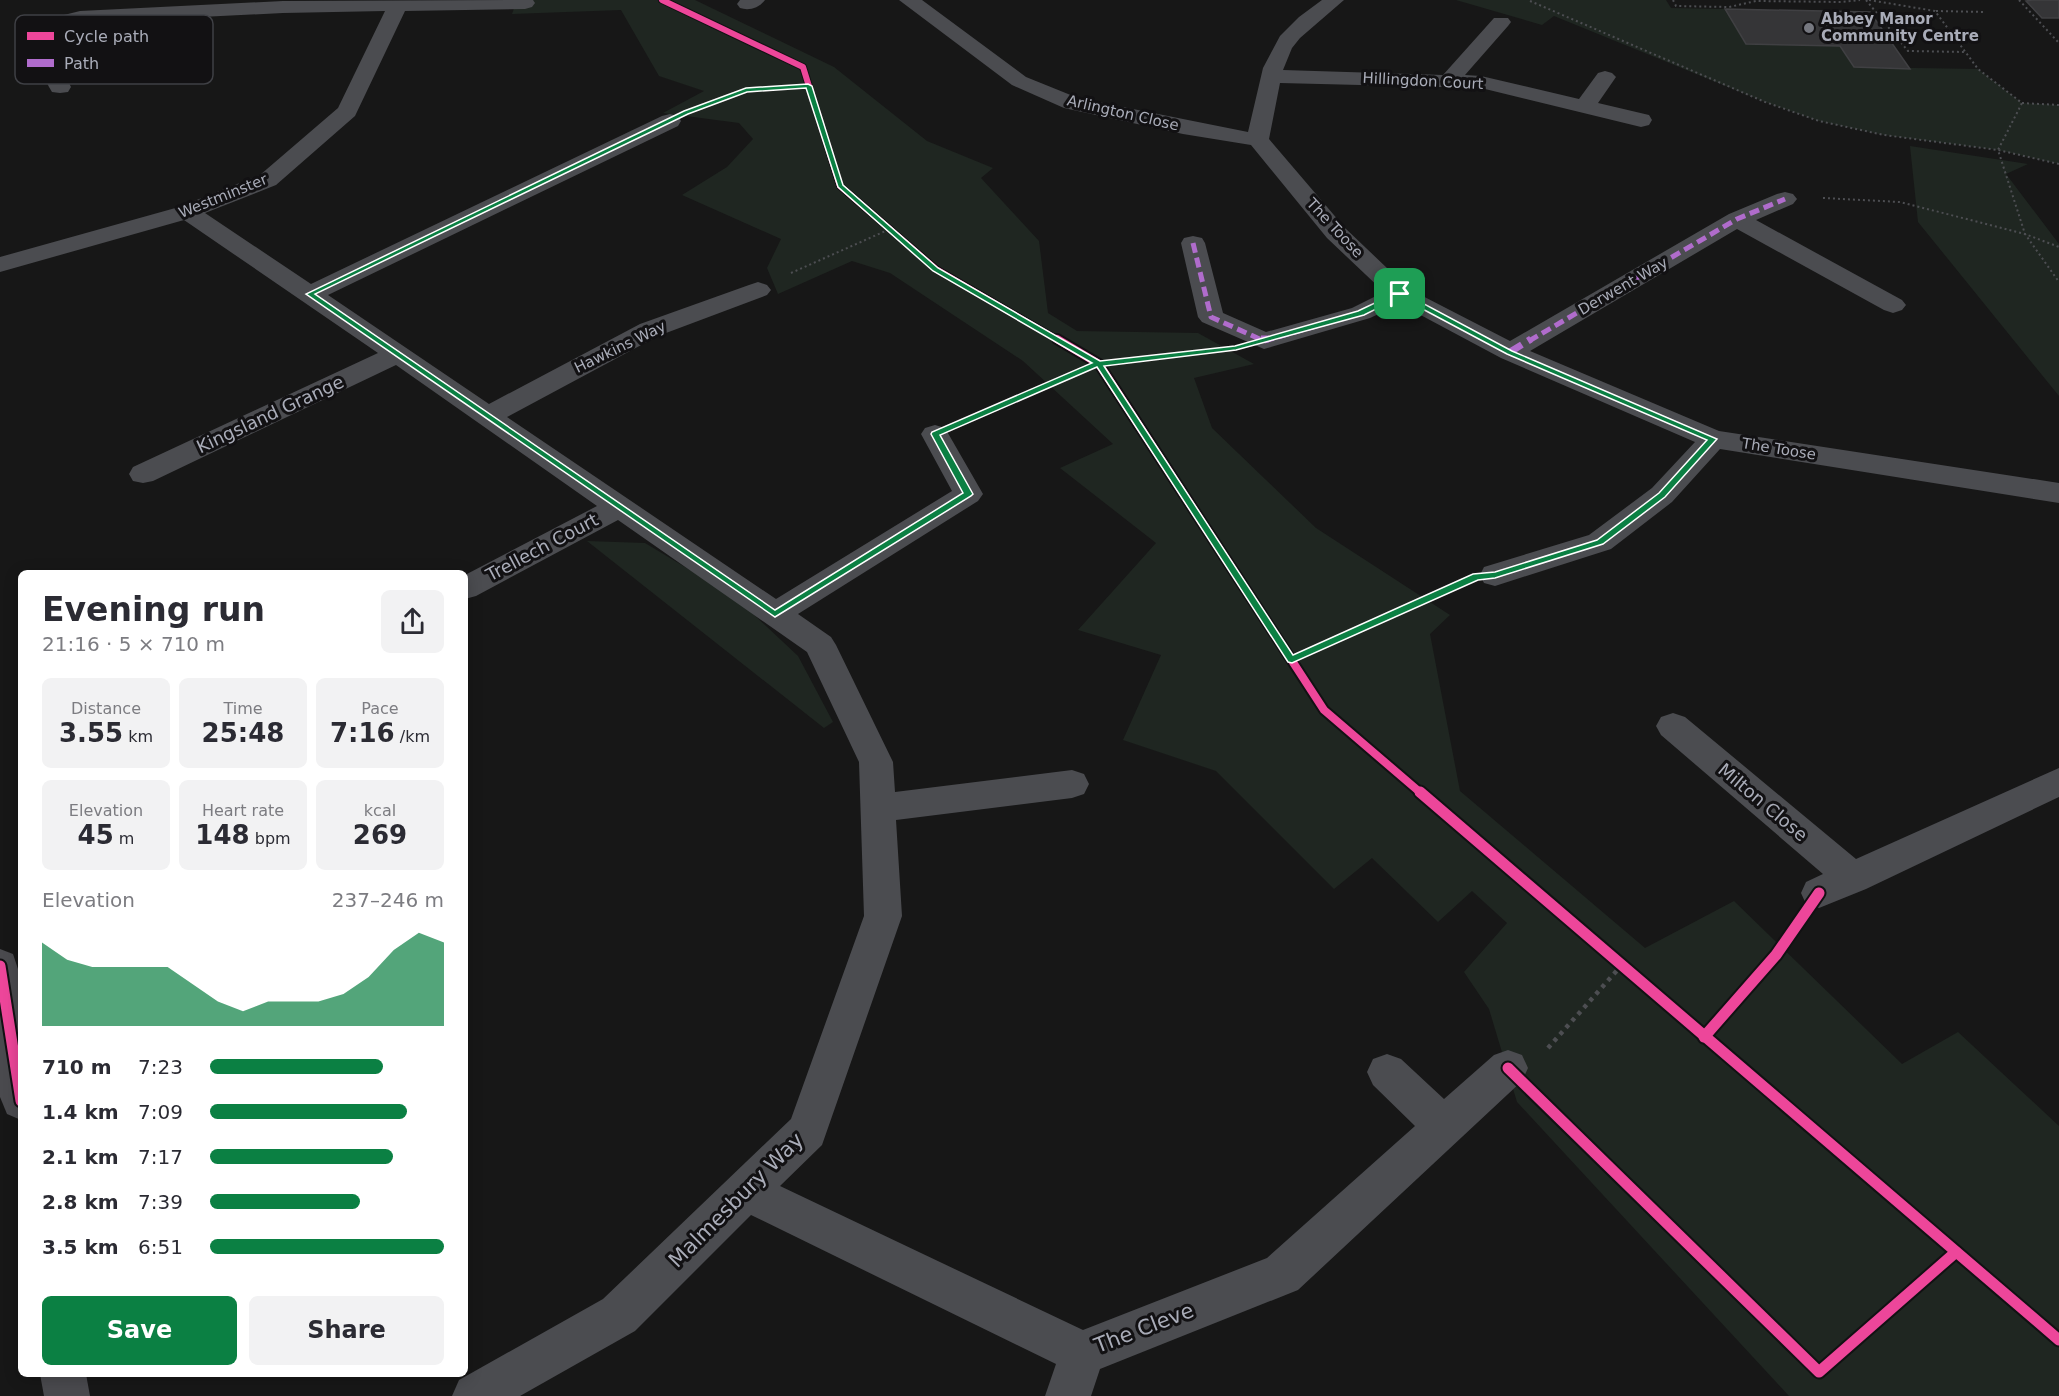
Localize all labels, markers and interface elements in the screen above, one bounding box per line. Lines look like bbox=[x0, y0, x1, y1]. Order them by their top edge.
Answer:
place label: Abbey Manor Community Centre bbox=[1821, 10, 1979, 45]
legend bbox=[15, 15, 213, 84]
marker: Abbey Manor Community Centre bbox=[1802, 21, 1816, 35]
text: Cycle path bbox=[64, 27, 149, 46]
text: Path bbox=[64, 54, 99, 73]
street label: Hillingdon Court bbox=[1362, 69, 1484, 93]
street label: Arlington Close bbox=[1065, 91, 1181, 135]
street label: Westminster bbox=[176, 170, 271, 222]
street label: The Toose bbox=[1302, 194, 1367, 261]
street label: Derwent Way bbox=[1575, 253, 1671, 319]
pin bbox=[1374, 268, 1425, 319]
icon: arrive bbox=[1383, 277, 1416, 310]
street label: Hawkins Way bbox=[571, 317, 669, 377]
street label: Kingsland Grange bbox=[193, 371, 347, 457]
street label: The Toose bbox=[1740, 434, 1817, 464]
street label: Trellech Court bbox=[481, 509, 602, 586]
text: Evening run bbox=[42, 590, 265, 629]
button: share bbox=[381, 590, 444, 653]
text: 21:16 · 5 × 710 m bbox=[42, 632, 225, 656]
text: Distance bbox=[71, 699, 141, 718]
text: Time bbox=[223, 699, 263, 718]
text: Pace bbox=[361, 699, 399, 718]
text: 3.55 bbox=[59, 718, 123, 748]
text: 25:48 bbox=[202, 718, 284, 748]
text: 7:16 bbox=[330, 718, 395, 748]
text: km bbox=[123, 727, 153, 746]
text: /km bbox=[395, 727, 430, 746]
street label: Milton Close bbox=[1714, 759, 1812, 845]
text: Elevation bbox=[69, 801, 143, 820]
text: Heart rate bbox=[202, 801, 284, 820]
text: kcal bbox=[364, 801, 396, 820]
text: 45 bbox=[78, 820, 114, 850]
text: 148 bbox=[195, 820, 250, 850]
text: 269 bbox=[353, 820, 407, 850]
text: m bbox=[114, 829, 134, 848]
text: bpm bbox=[250, 829, 291, 848]
text: Elevation bbox=[42, 888, 135, 912]
text: 237–246 m bbox=[332, 888, 444, 912]
text: 710 m bbox=[42, 1055, 112, 1079]
text: 7:23 bbox=[138, 1055, 183, 1079]
text: 1.4 km bbox=[42, 1100, 119, 1124]
text: 7:09 bbox=[138, 1100, 183, 1124]
street label: Malmesbury Way bbox=[664, 1128, 808, 1272]
text: 2.1 km bbox=[42, 1145, 119, 1169]
text: 7:17 bbox=[138, 1145, 183, 1169]
text: 2.8 km bbox=[42, 1190, 119, 1214]
text: 7:39 bbox=[138, 1190, 183, 1214]
text: 3.5 km bbox=[42, 1235, 119, 1259]
text: 6:51 bbox=[138, 1235, 183, 1259]
button: Save bbox=[42, 1296, 237, 1365]
button: Share bbox=[249, 1296, 444, 1365]
street label: The Cleve bbox=[1090, 1298, 1197, 1358]

